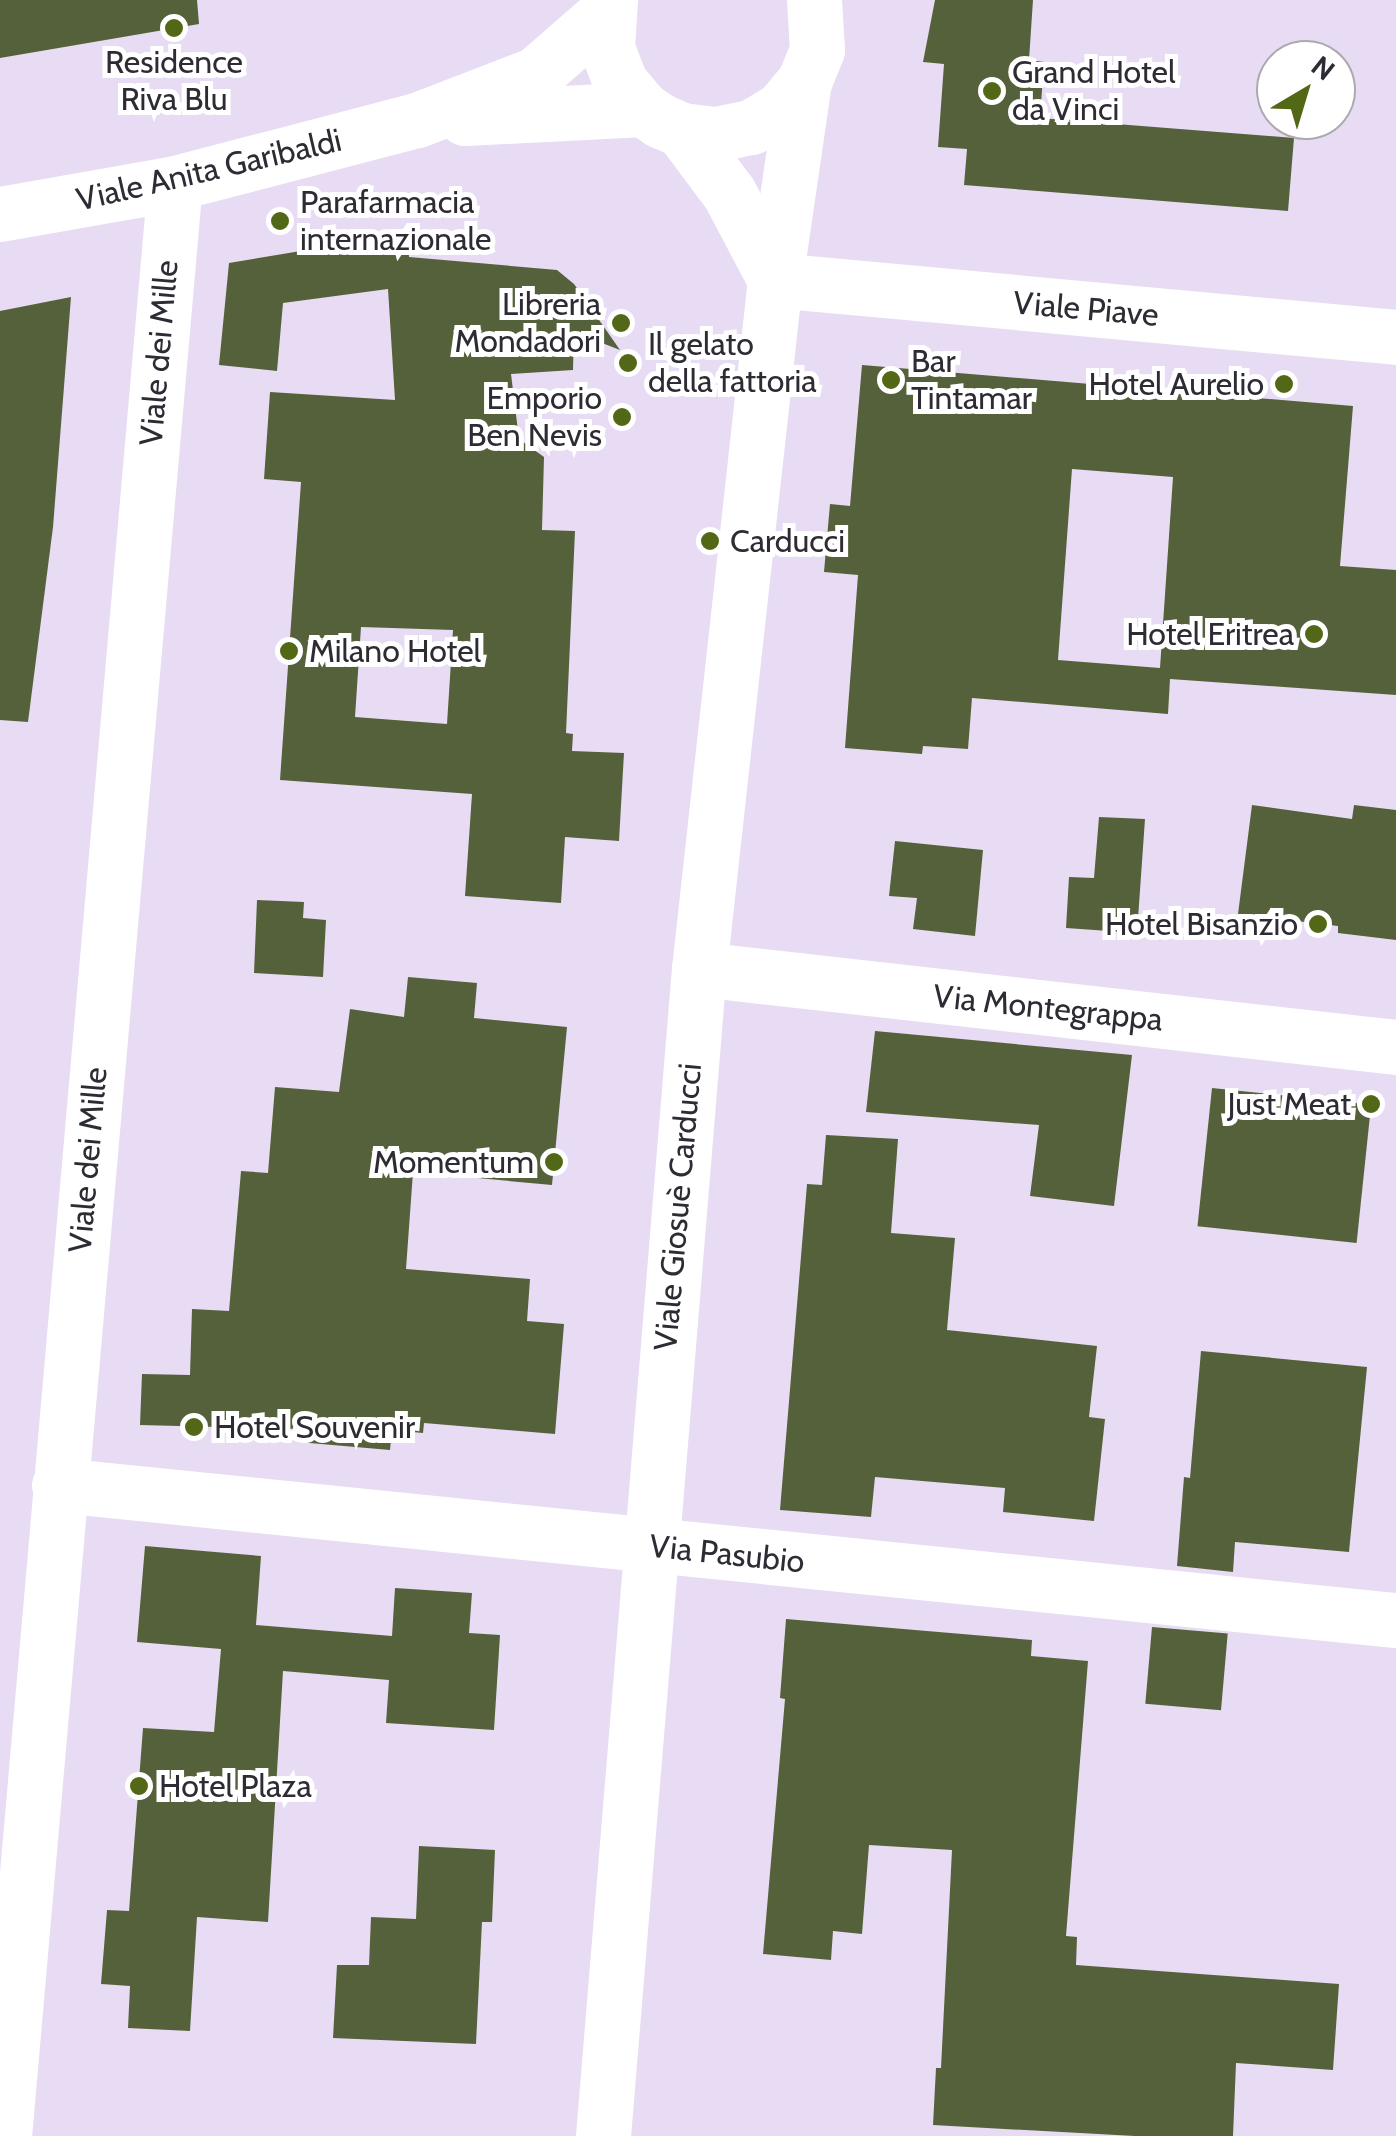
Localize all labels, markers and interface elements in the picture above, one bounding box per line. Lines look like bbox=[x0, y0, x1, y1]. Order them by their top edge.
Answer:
marker: Residence Riva Blu bbox=[163, 17, 185, 39]
north arrow bbox=[1256, 40, 1356, 140]
place label: Residence Riva Blu bbox=[105, 44, 243, 119]
text: N bbox=[1305, 48, 1341, 87]
place label: Grand Hotel da Vinci bbox=[1012, 54, 1176, 129]
marker: Grand Hotel da Vinci bbox=[981, 80, 1003, 102]
street label: Viale Anita Garibaldi bbox=[73, 121, 345, 219]
place label: Parafarmacia internazionale bbox=[300, 184, 491, 259]
marker: Parafarmacia internazionale bbox=[269, 210, 291, 232]
street label: Viale dei Mille bbox=[132, 259, 186, 447]
street label: Viale Piave bbox=[1012, 284, 1160, 334]
place label: Libreria Mondadori bbox=[455, 286, 601, 361]
marker: Libreria Mondadori bbox=[610, 312, 632, 334]
place label: Il gelato della fattoria bbox=[648, 326, 817, 401]
place label: Bar Tintamar bbox=[911, 343, 1032, 418]
marker: Il gelato della fattoria bbox=[617, 352, 639, 374]
place label: Hotel Aurelio bbox=[1089, 365, 1264, 403]
marker: Bar Tintamar bbox=[880, 369, 902, 391]
marker: Hotel Aurelio bbox=[1273, 373, 1295, 395]
place label: Emporio Ben Nevis bbox=[467, 380, 602, 455]
marker: Emporio Ben Nevis bbox=[611, 406, 633, 428]
place label: Carducci bbox=[730, 522, 845, 560]
marker: Carducci bbox=[699, 530, 721, 552]
place label: Hotel Eritrea bbox=[1126, 615, 1294, 653]
marker: Hotel Eritrea bbox=[1303, 623, 1325, 645]
place label: Milano Hotel bbox=[309, 632, 481, 670]
marker: Milano Hotel bbox=[278, 640, 300, 662]
place label: Hotel Bisanzio bbox=[1105, 905, 1298, 943]
marker: Hotel Bisanzio bbox=[1307, 913, 1329, 935]
street label: Via Montegrappa bbox=[931, 977, 1165, 1039]
street label: Viale Giosuè Carducci bbox=[646, 1062, 710, 1352]
street label: Viale dei Mille bbox=[61, 1066, 115, 1254]
place label: Just Meat bbox=[1227, 1085, 1351, 1123]
marker: Just Meat bbox=[1360, 1093, 1382, 1115]
place label: Momentum bbox=[373, 1143, 534, 1181]
marker: Momentum bbox=[543, 1151, 565, 1173]
place label: Hotel Souvenir bbox=[214, 1408, 415, 1446]
marker: Hotel Souvenir bbox=[183, 1416, 205, 1438]
street label: Via Pasubio bbox=[648, 1527, 806, 1581]
place label: Hotel Plaza bbox=[159, 1767, 312, 1805]
marker: Hotel Plaza bbox=[128, 1775, 150, 1797]

